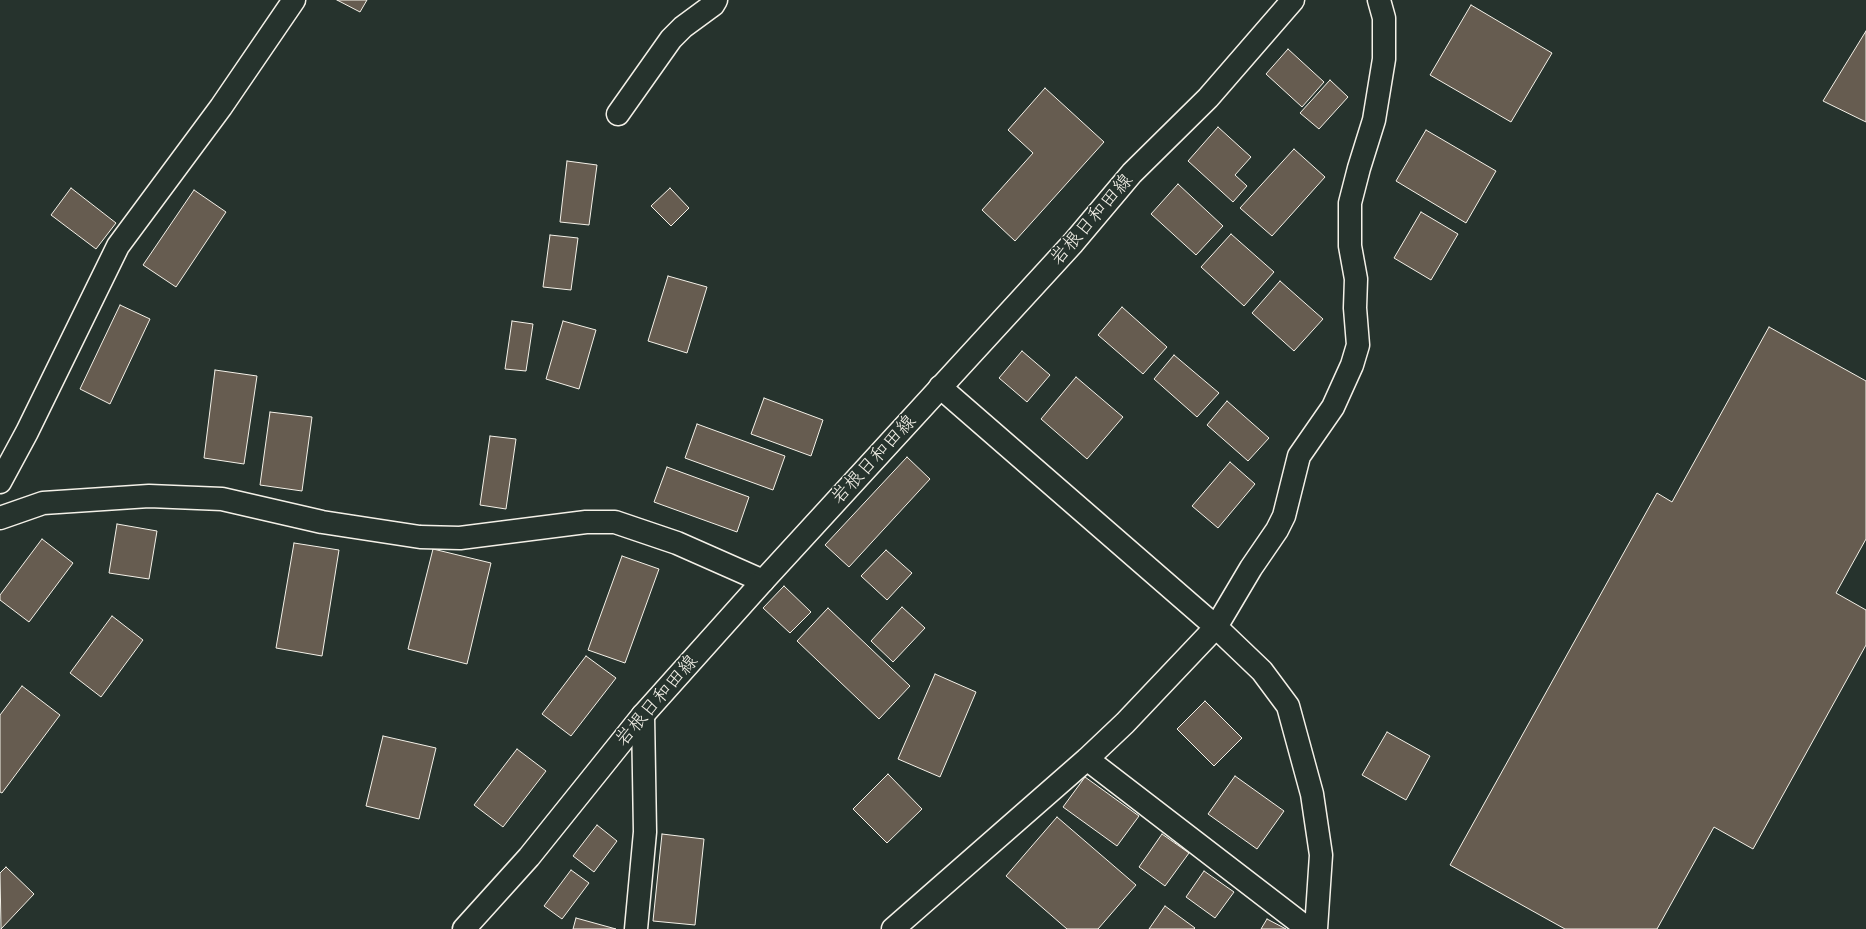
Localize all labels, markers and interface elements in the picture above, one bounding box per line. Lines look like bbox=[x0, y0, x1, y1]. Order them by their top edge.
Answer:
street label: 岩根日和田線 bbox=[1046, 170, 1138, 270]
street label: 岩根日和田線 bbox=[827, 411, 921, 509]
street label: 岩根日和田線 bbox=[611, 651, 703, 751]

